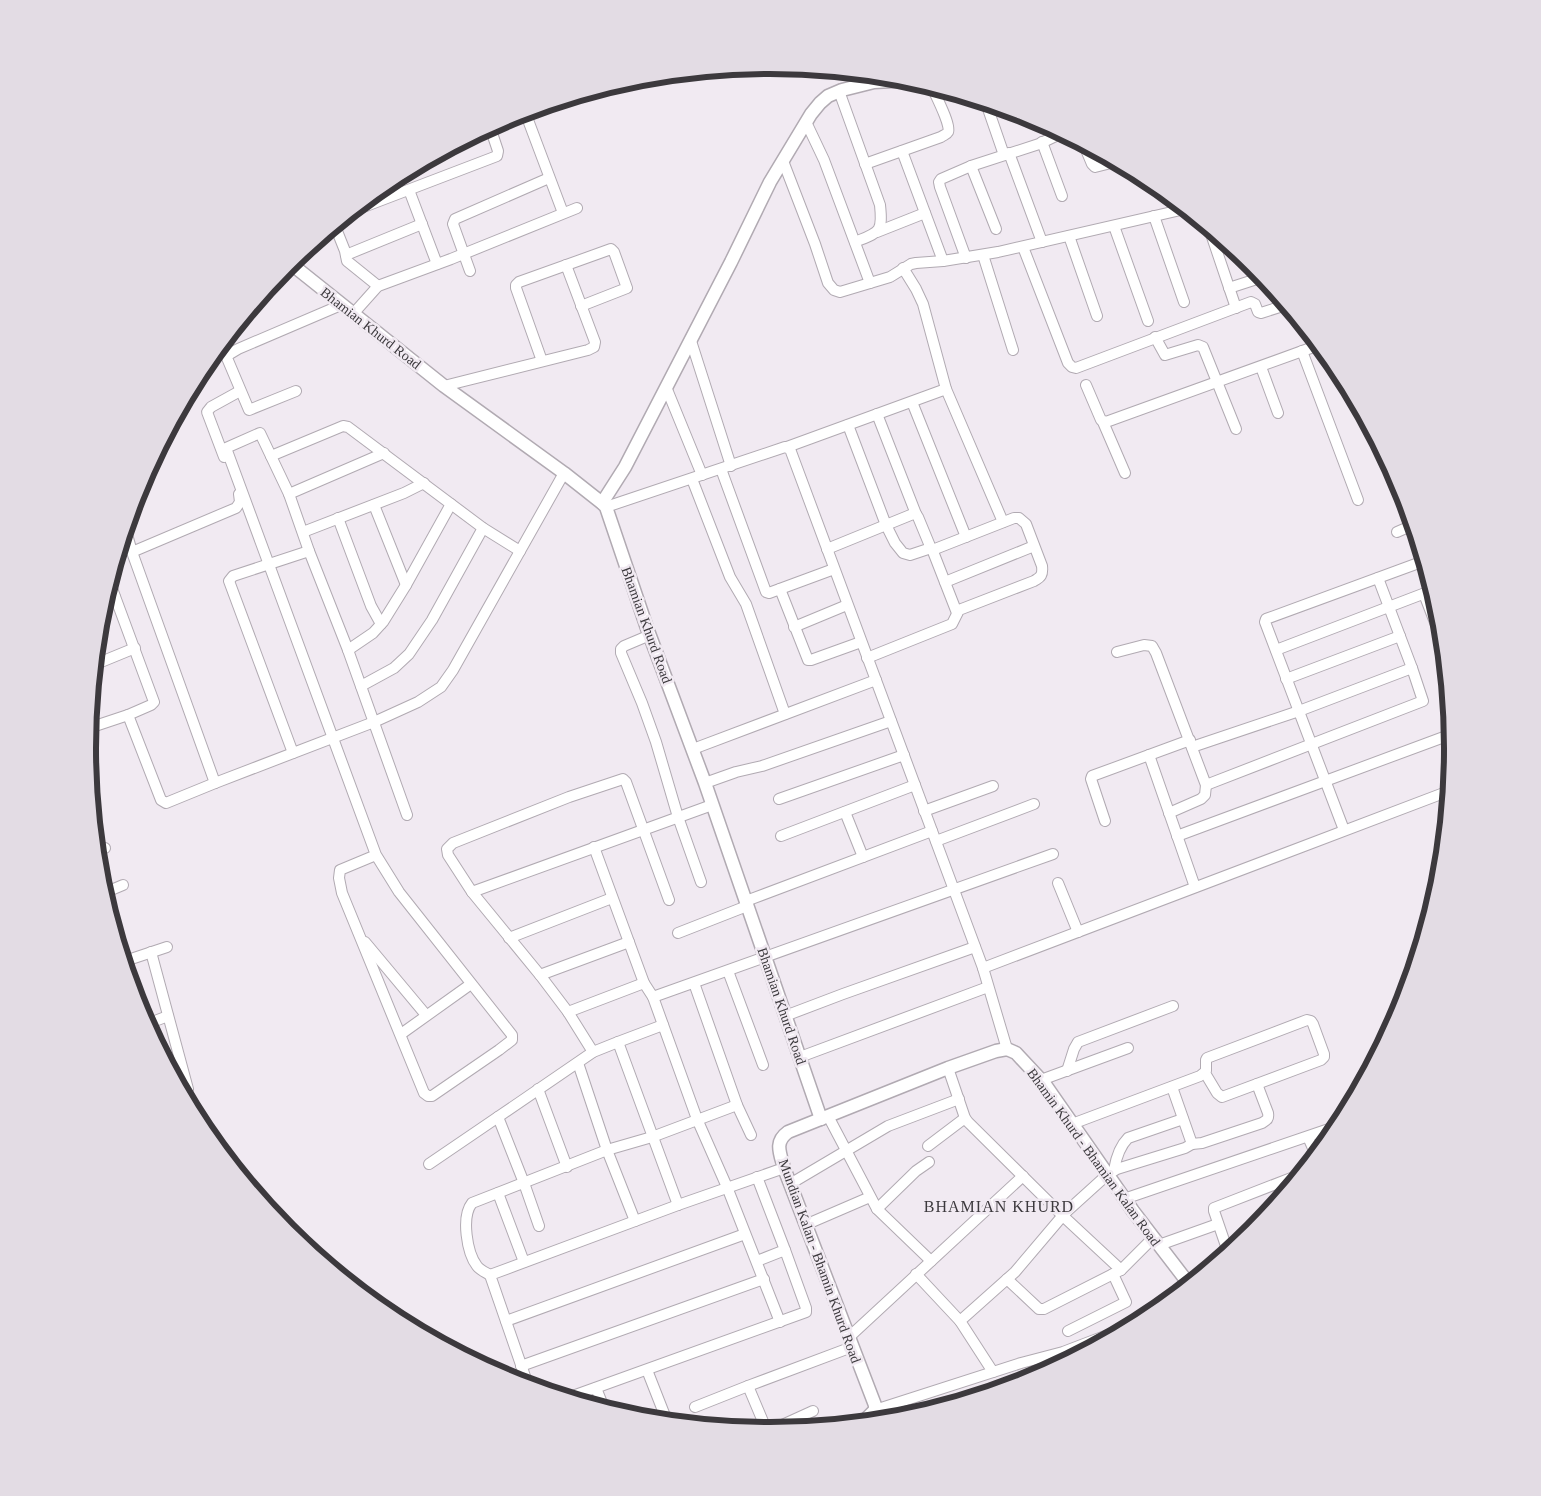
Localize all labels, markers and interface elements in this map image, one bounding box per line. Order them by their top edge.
street label: Bhamian Khurd Road [318,285,424,372]
street label: Bhamian Khurd Road [618,565,675,685]
street label: Bhamian Khurd Road [754,946,809,1067]
street label: Bhamin Khurd - Bhamian Kalan Road [1024,1066,1163,1249]
street label: Mundian Kalan - Bhamin Khurd Road [776,1157,863,1365]
district label: BHAMIAN KHURD [924,1198,1074,1215]

